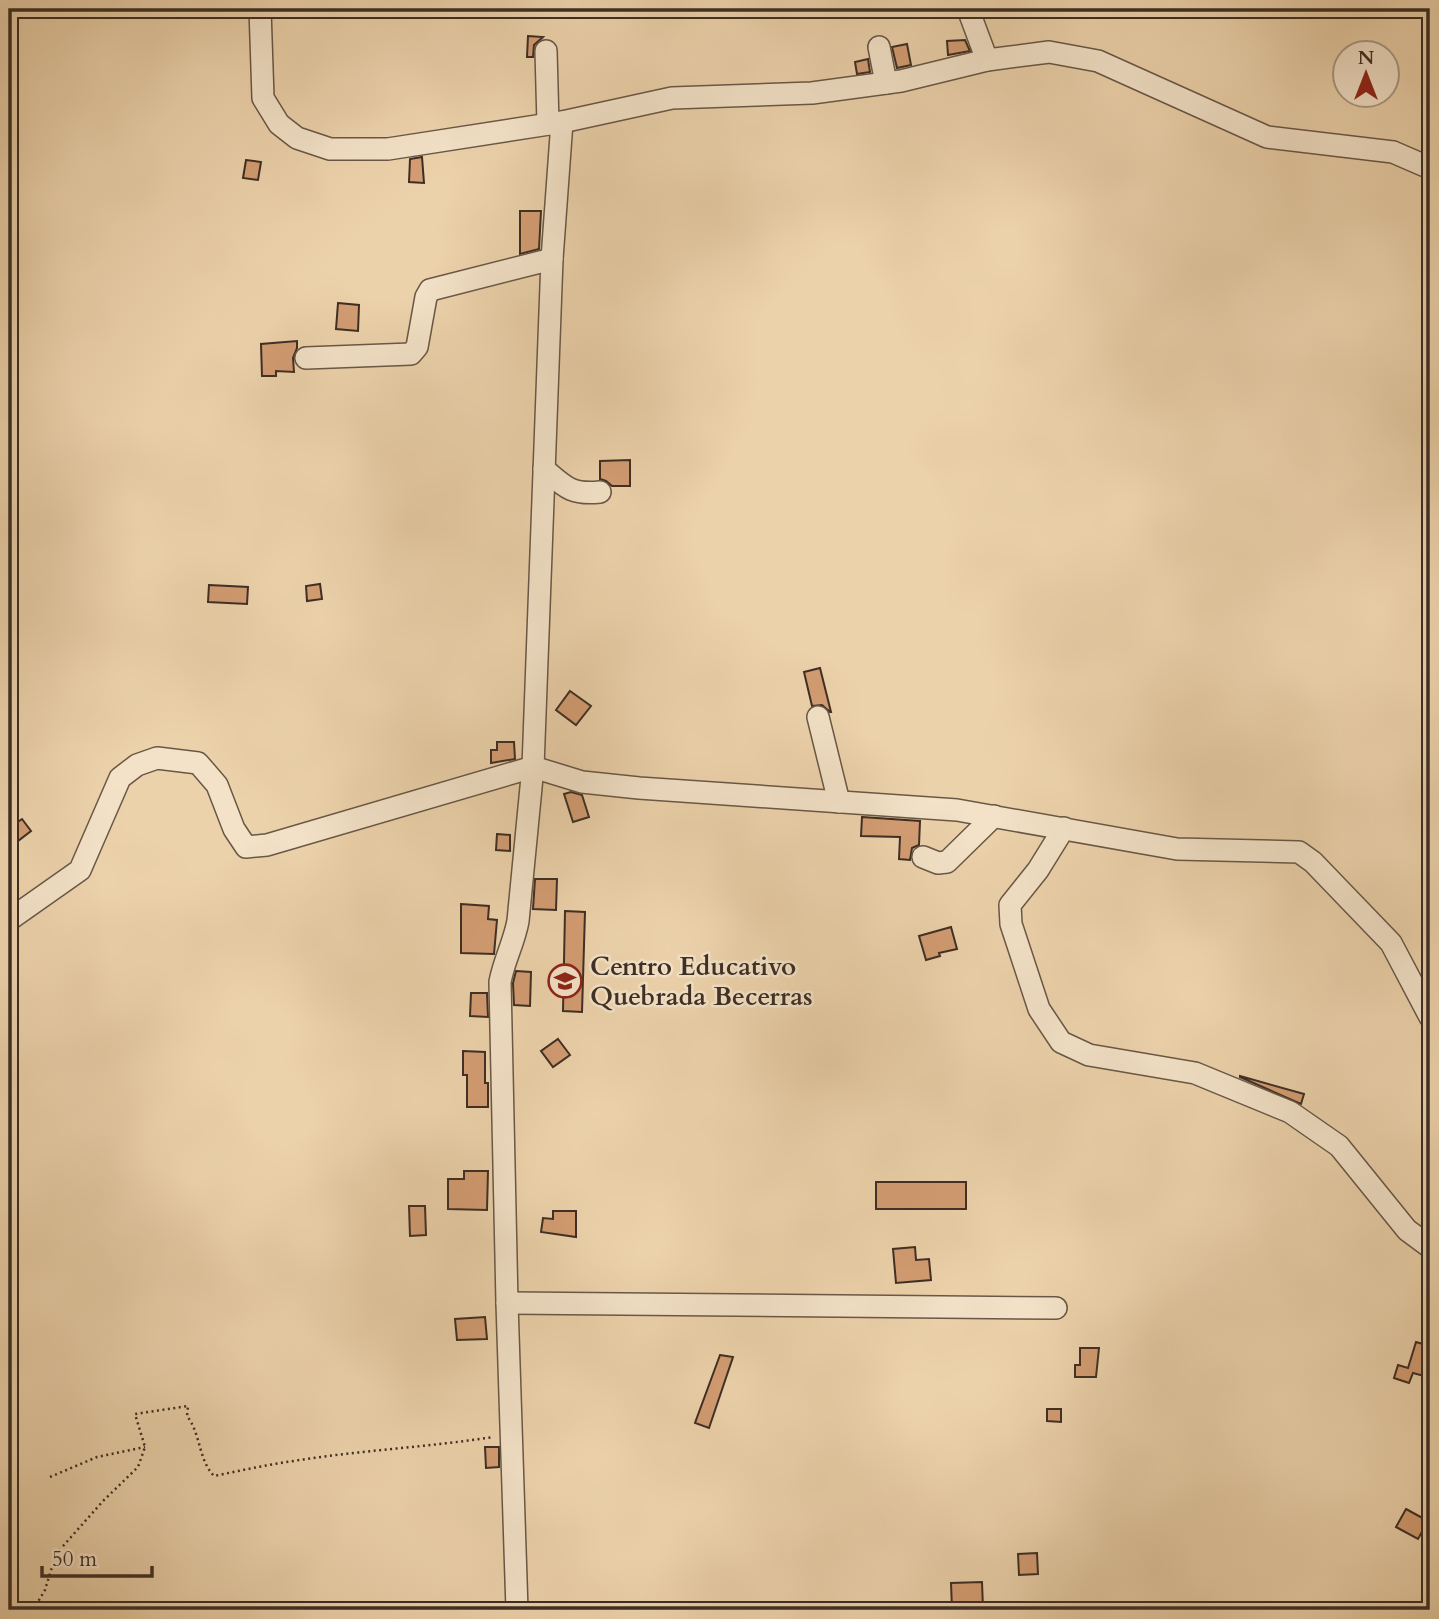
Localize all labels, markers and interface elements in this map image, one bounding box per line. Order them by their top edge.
north arrow [1330,38,1400,108]
text: N [1358,45,1375,71]
place label: Centro Educativo Quebrada Becerras [590,949,813,1014]
school or university icon: Centro Educativo Quebrada Becerras [546,962,584,1000]
scale bar [42,1535,152,1579]
text: 50 m [52,1545,97,1574]

